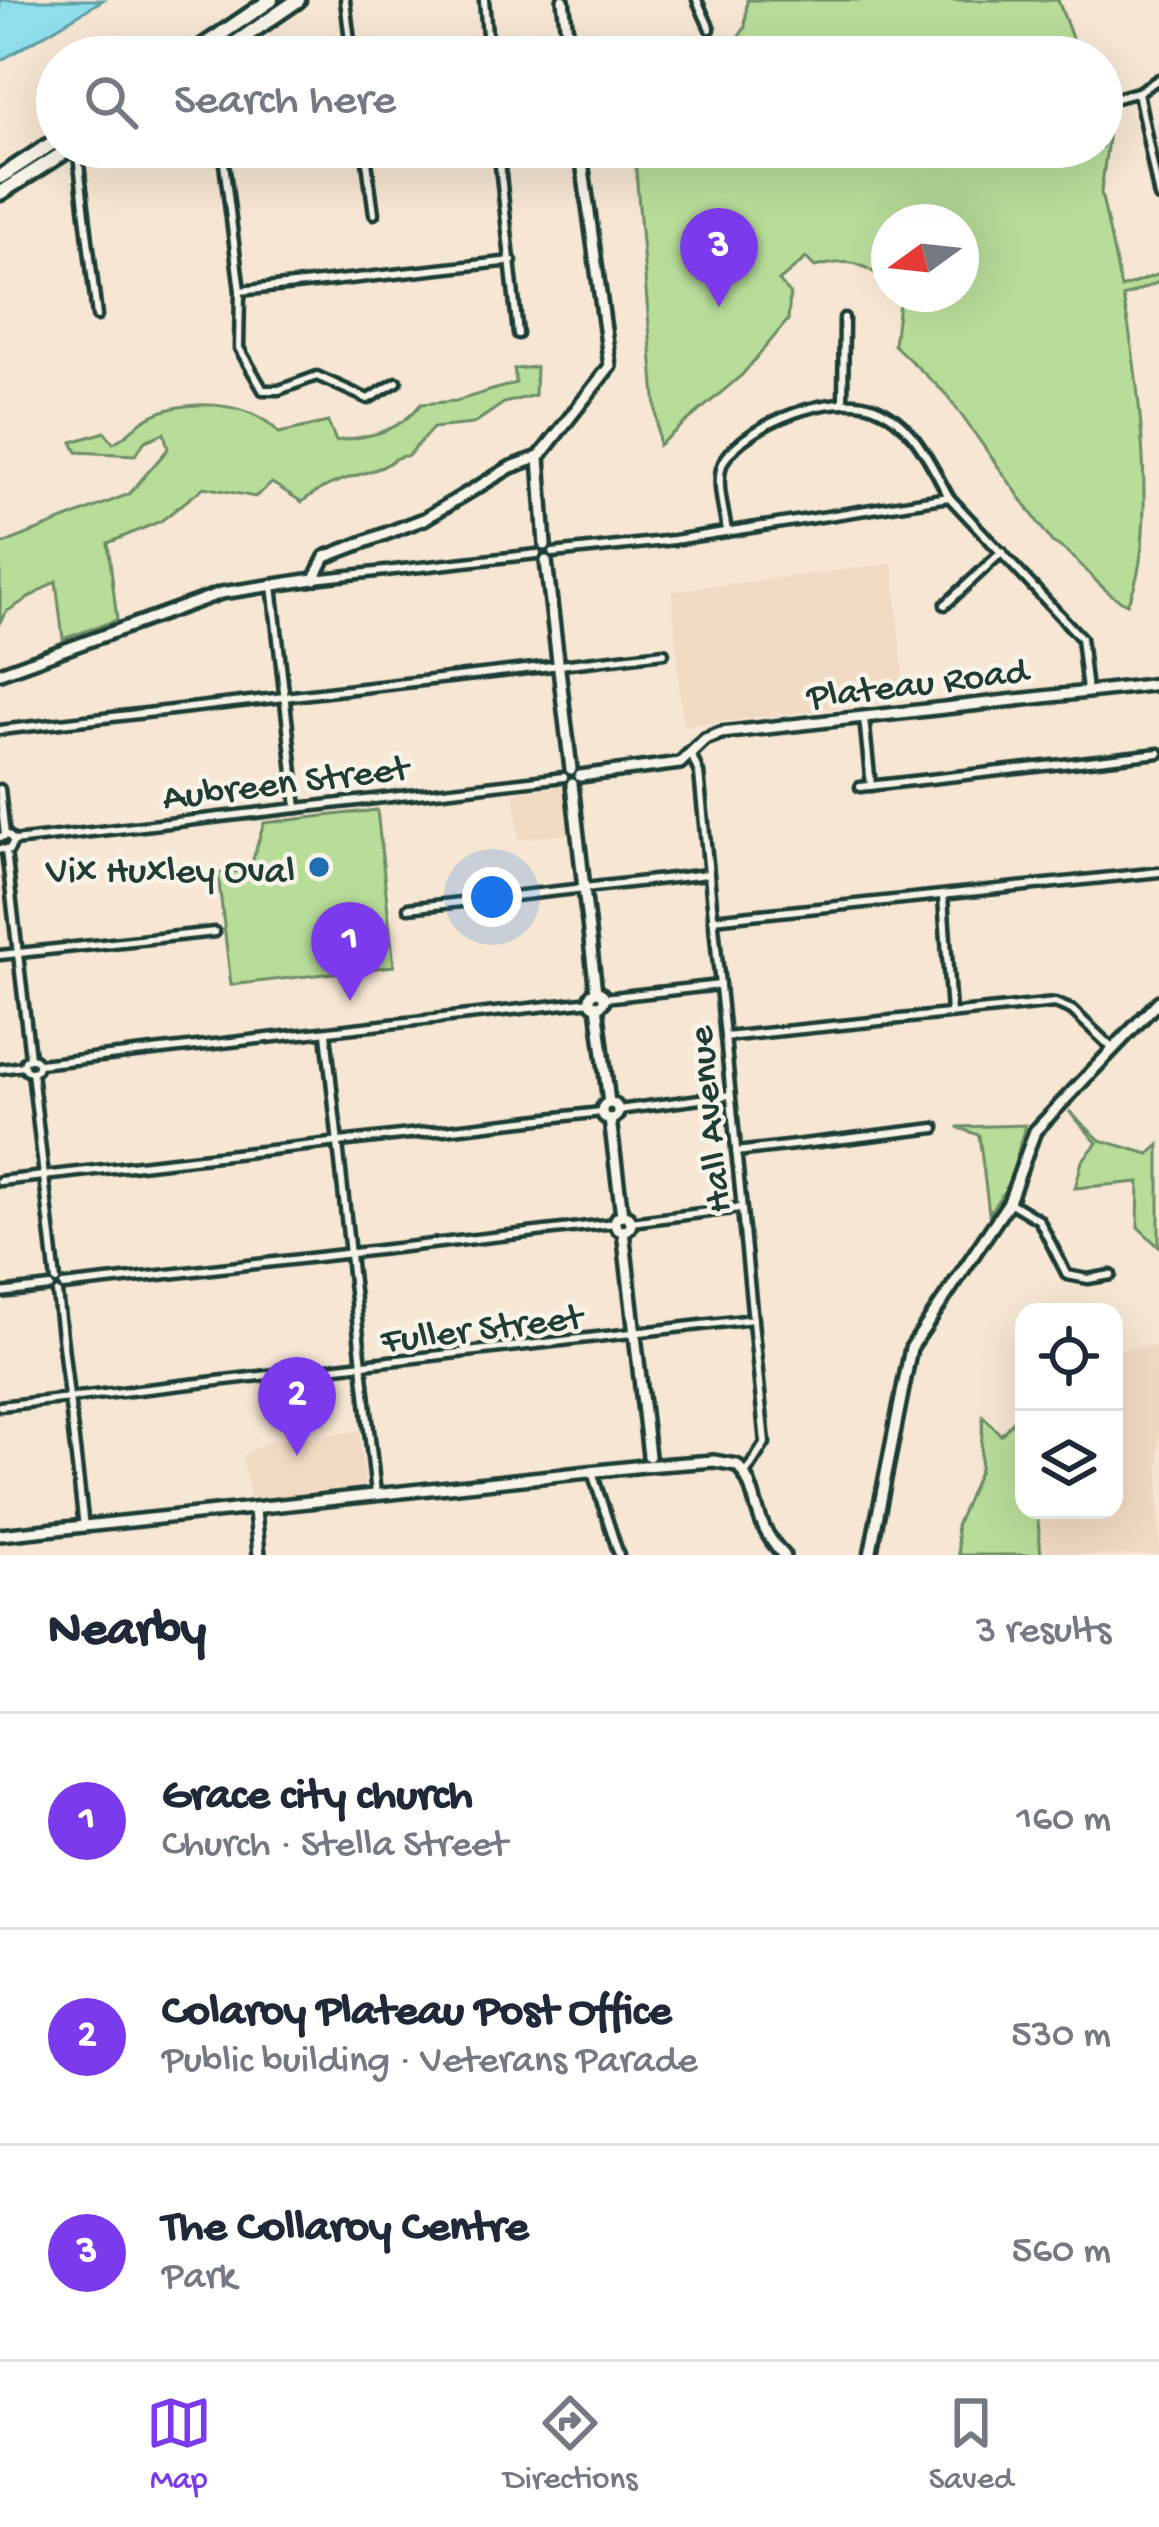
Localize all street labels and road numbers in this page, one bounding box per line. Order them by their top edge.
street label: Plateau Road [803,650,1034,724]
street label: Aubreen Street [160,748,415,824]
street label: Hall Avenue [680,1023,746,1215]
street label: Fuller Street [378,1296,588,1367]

